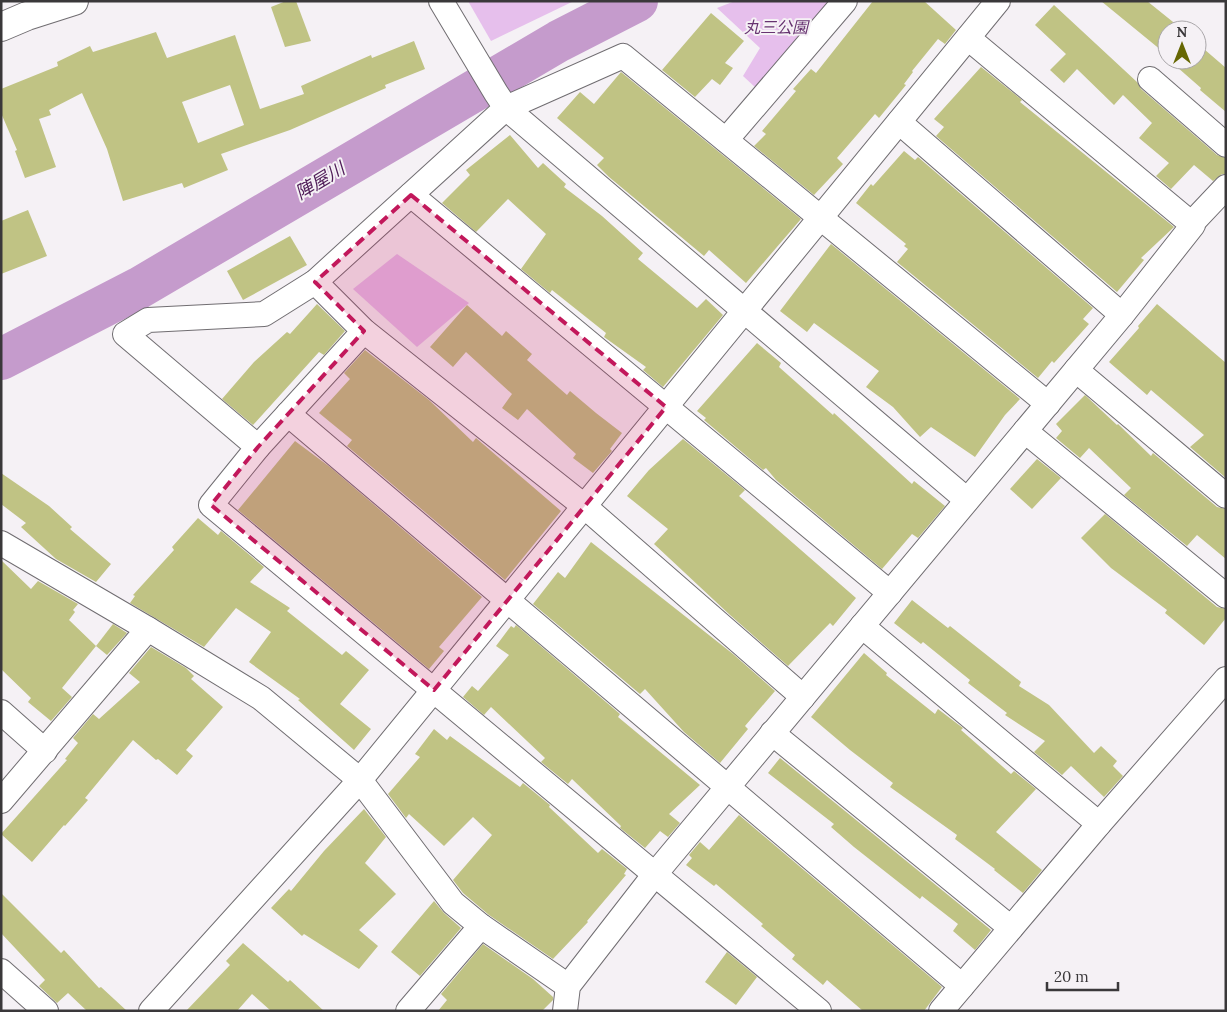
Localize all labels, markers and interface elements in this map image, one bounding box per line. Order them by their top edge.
park label: 丸三公園 [744,17,810,37]
north arrow [1157,20,1207,70]
text: N [1177,23,1188,41]
water label: 陣屋川 [291,156,351,204]
scale bar [1047,960,1118,992]
text: 20 m [1054,967,1089,986]

